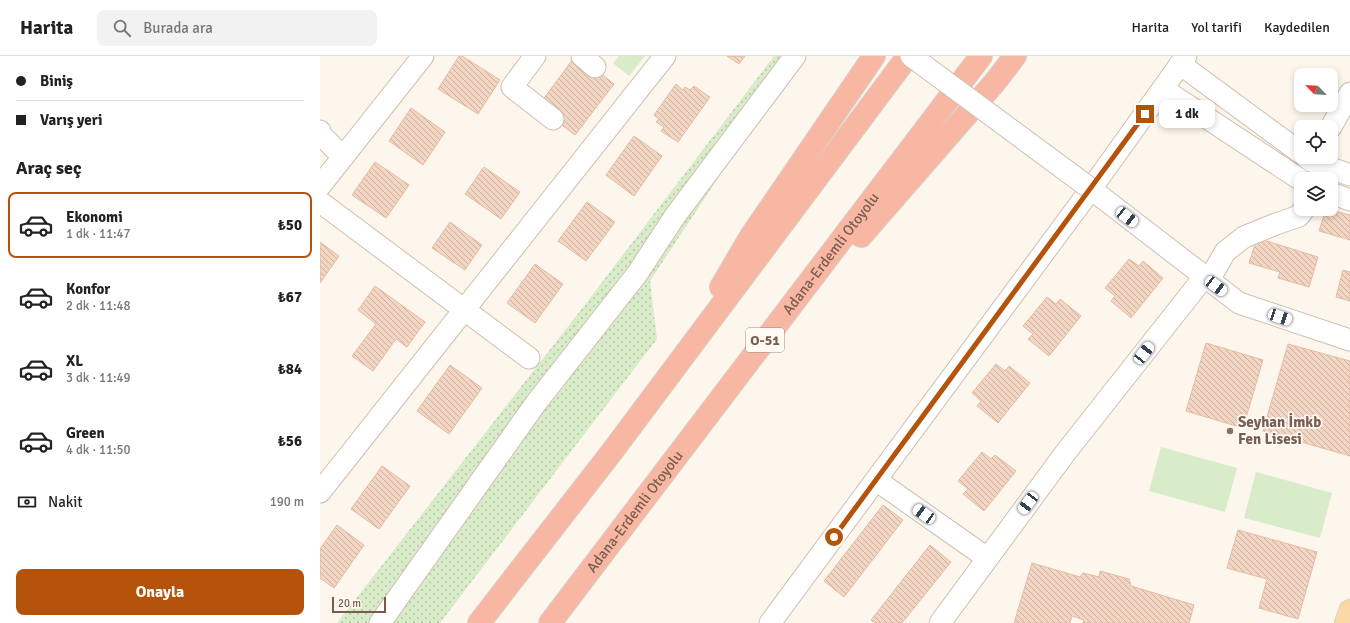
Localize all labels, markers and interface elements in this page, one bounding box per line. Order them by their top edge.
search box [97,10,377,46]
text: Harita [20,16,73,40]
icon: search [111,17,133,39]
text: Burada ara [143,19,213,37]
text: Harita [1132,19,1169,36]
text: Yol tarifi [1191,19,1242,36]
text: Kaydedilen [1264,19,1330,36]
north arrow [1294,68,1338,112]
map controls [1294,68,1338,216]
text: Biniş [40,72,73,90]
callout: 1 dk [1159,100,1215,128]
route end [1136,105,1154,123]
text: 1 dk [1175,106,1199,122]
text: Varış yeri [40,111,102,129]
button: locate [1294,120,1338,164]
text: Araç seç [16,157,82,179]
button: layers [1294,172,1338,216]
street label: Adana-Erdemli Otoyolu [779,189,883,318]
car [1114,205,1140,229]
icon: car [18,207,54,243]
text: Ekonomi [66,208,123,226]
text: ₺50 [278,216,302,234]
text: 1 dk · 11:47 [66,226,131,242]
car [1203,274,1229,298]
icon: car [18,279,54,315]
text: Konfor [66,280,110,298]
text: ₺67 [278,288,302,306]
text: 2 dk · 11:48 [66,298,131,314]
car [1267,307,1293,327]
road number: O-51 [746,328,784,352]
car [1132,340,1156,366]
icon: car [18,351,54,387]
text: XL [66,352,83,370]
text: ₺84 [278,360,302,378]
text: 3 dk · 11:49 [66,370,131,386]
place label: Seyhan İmkb Fen Lisesi [1238,413,1321,448]
icon: car [18,423,54,459]
text: Green [66,424,105,442]
marker: Seyhan İmkb Fen Lisesi [1225,426,1235,436]
text: ₺56 [278,432,302,450]
text: 4 dk · 11:50 [66,442,131,458]
street label: Adana-Erdemli Otoyolu [583,447,687,576]
car [1016,490,1040,516]
icon: cash [16,491,38,513]
text: Nakit [48,493,82,511]
text: 190 m [270,494,304,510]
car [911,502,937,526]
route start [825,528,843,546]
button: Onayla [16,569,304,615]
scale bar [332,595,386,614]
text: 20 m [338,597,361,610]

